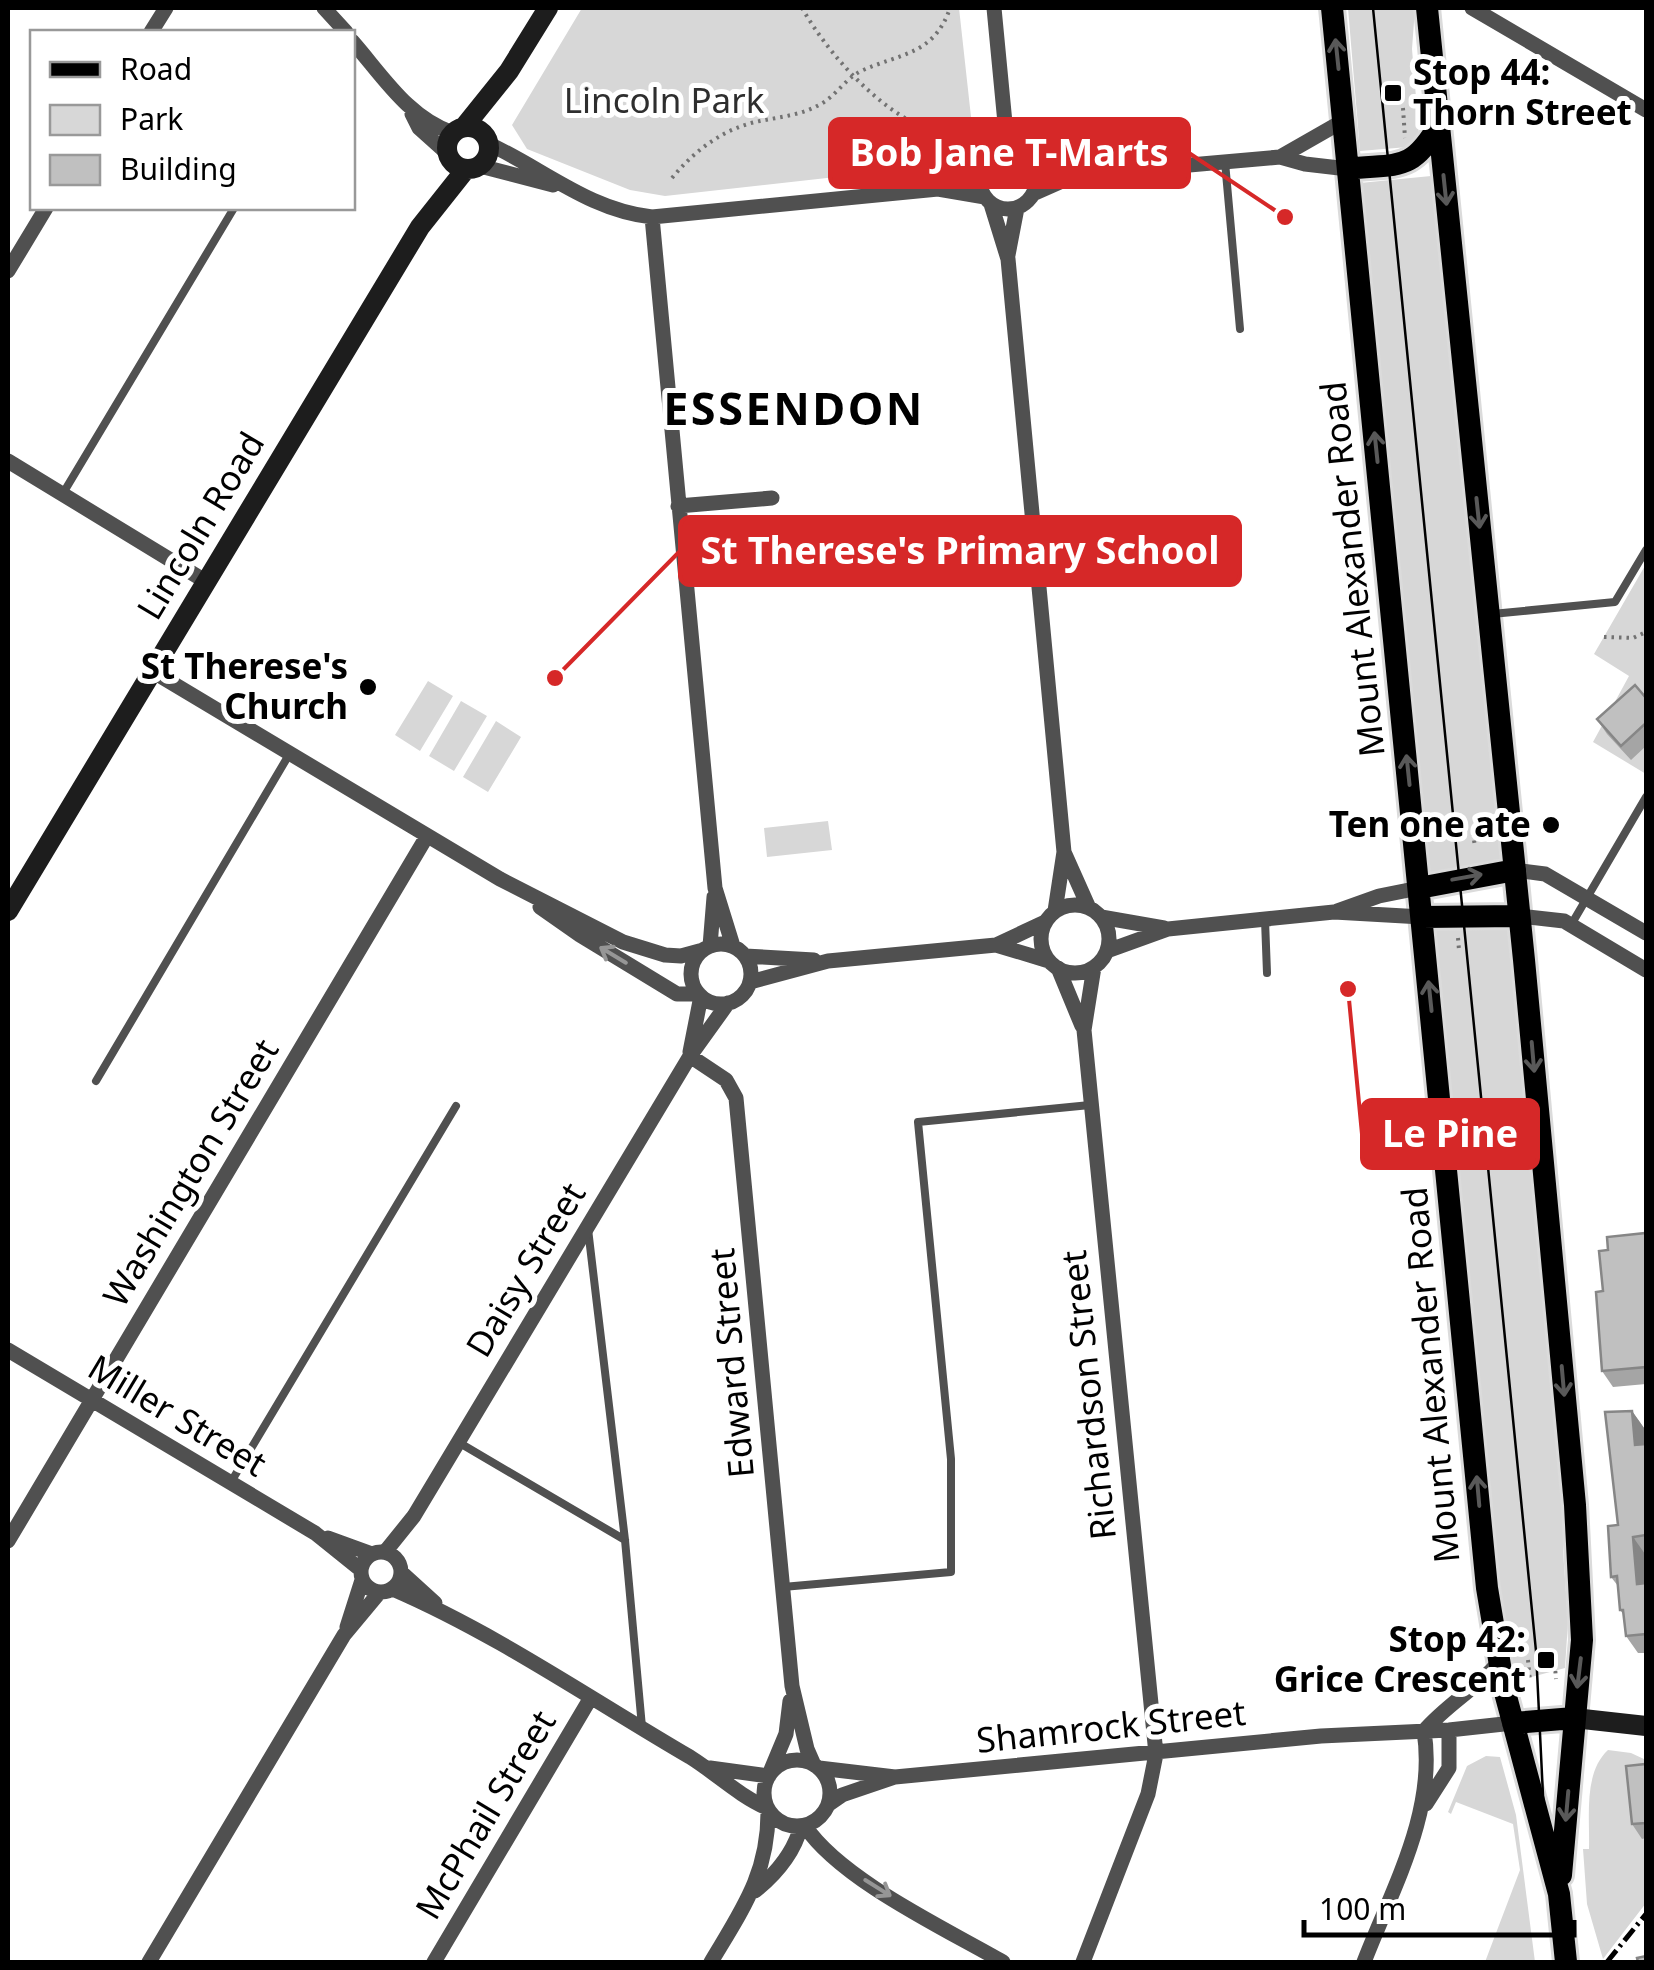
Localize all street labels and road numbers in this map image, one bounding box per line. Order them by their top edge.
street label: Mount Alexander Road [1308,379,1395,759]
street label: Lincoln Road [125,423,274,628]
street label: Washington Street [91,1030,288,1315]
street label: Daisy Street [454,1173,595,1365]
street label: Mount Alexander Road [1390,1185,1469,1565]
street label: Edward Street [697,1246,764,1480]
street label: Richardson Street [1049,1248,1126,1542]
street label: Miller Street [80,1343,276,1486]
street label: Shamrock Street [974,1688,1248,1763]
street label: McPhail Street [404,1701,566,1927]

